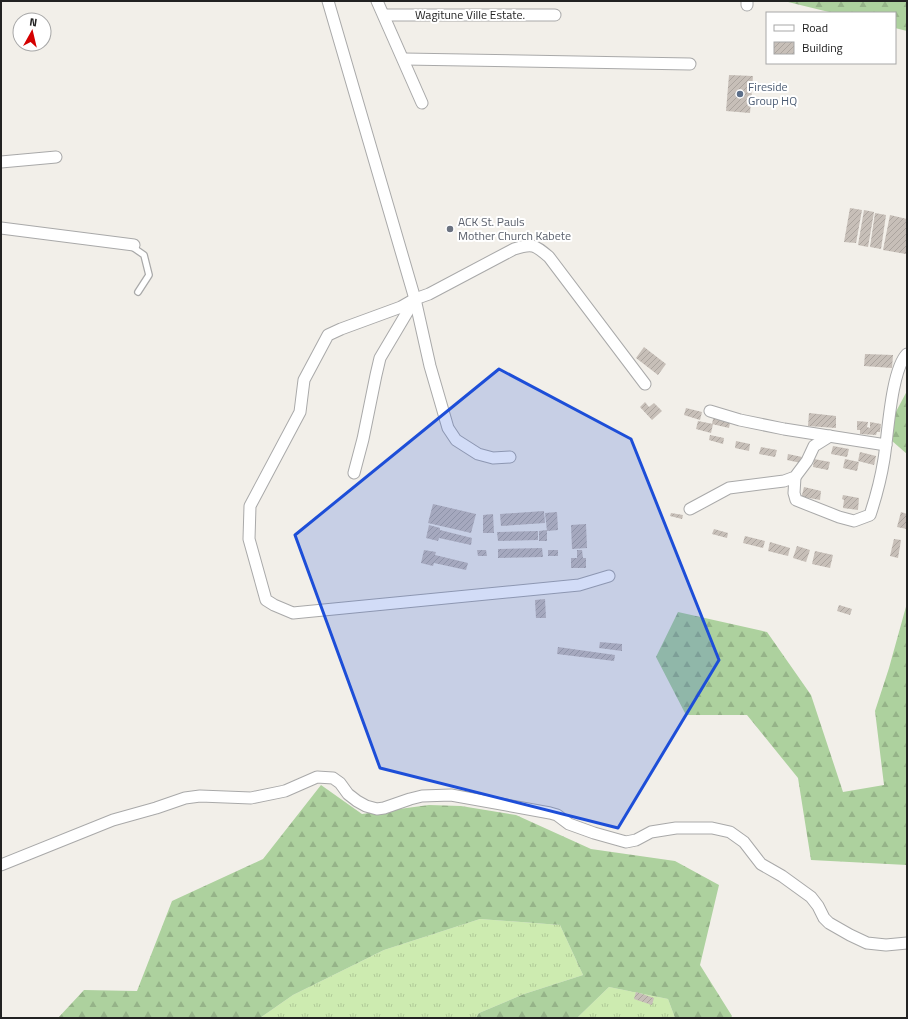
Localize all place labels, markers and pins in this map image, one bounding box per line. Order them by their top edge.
place label: Fireside Group HQ [748,77,797,110]
marker: Fireside Group HQ [735,89,745,99]
place label: ACK St. Pauls Mother Church Kabete [458,212,571,245]
marker: ACK St. Pauls Mother Church Kabete [445,224,455,234]

